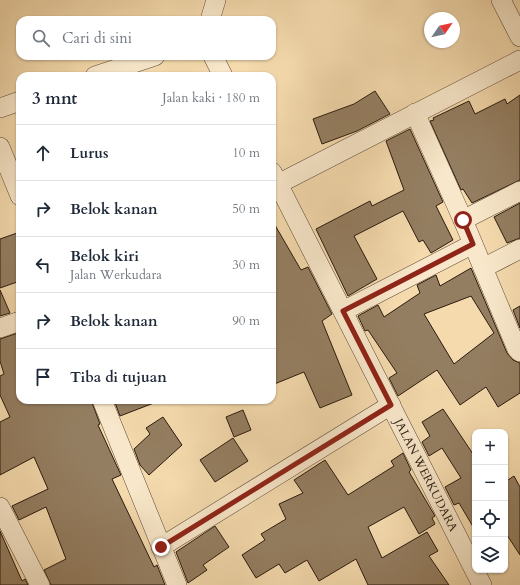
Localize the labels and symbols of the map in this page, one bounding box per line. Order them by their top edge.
north arrow [424,12,460,48]
route start [454,211,472,229]
street label: JALAN WERKUDARA [390,414,462,535]
route end [152,538,170,556]

